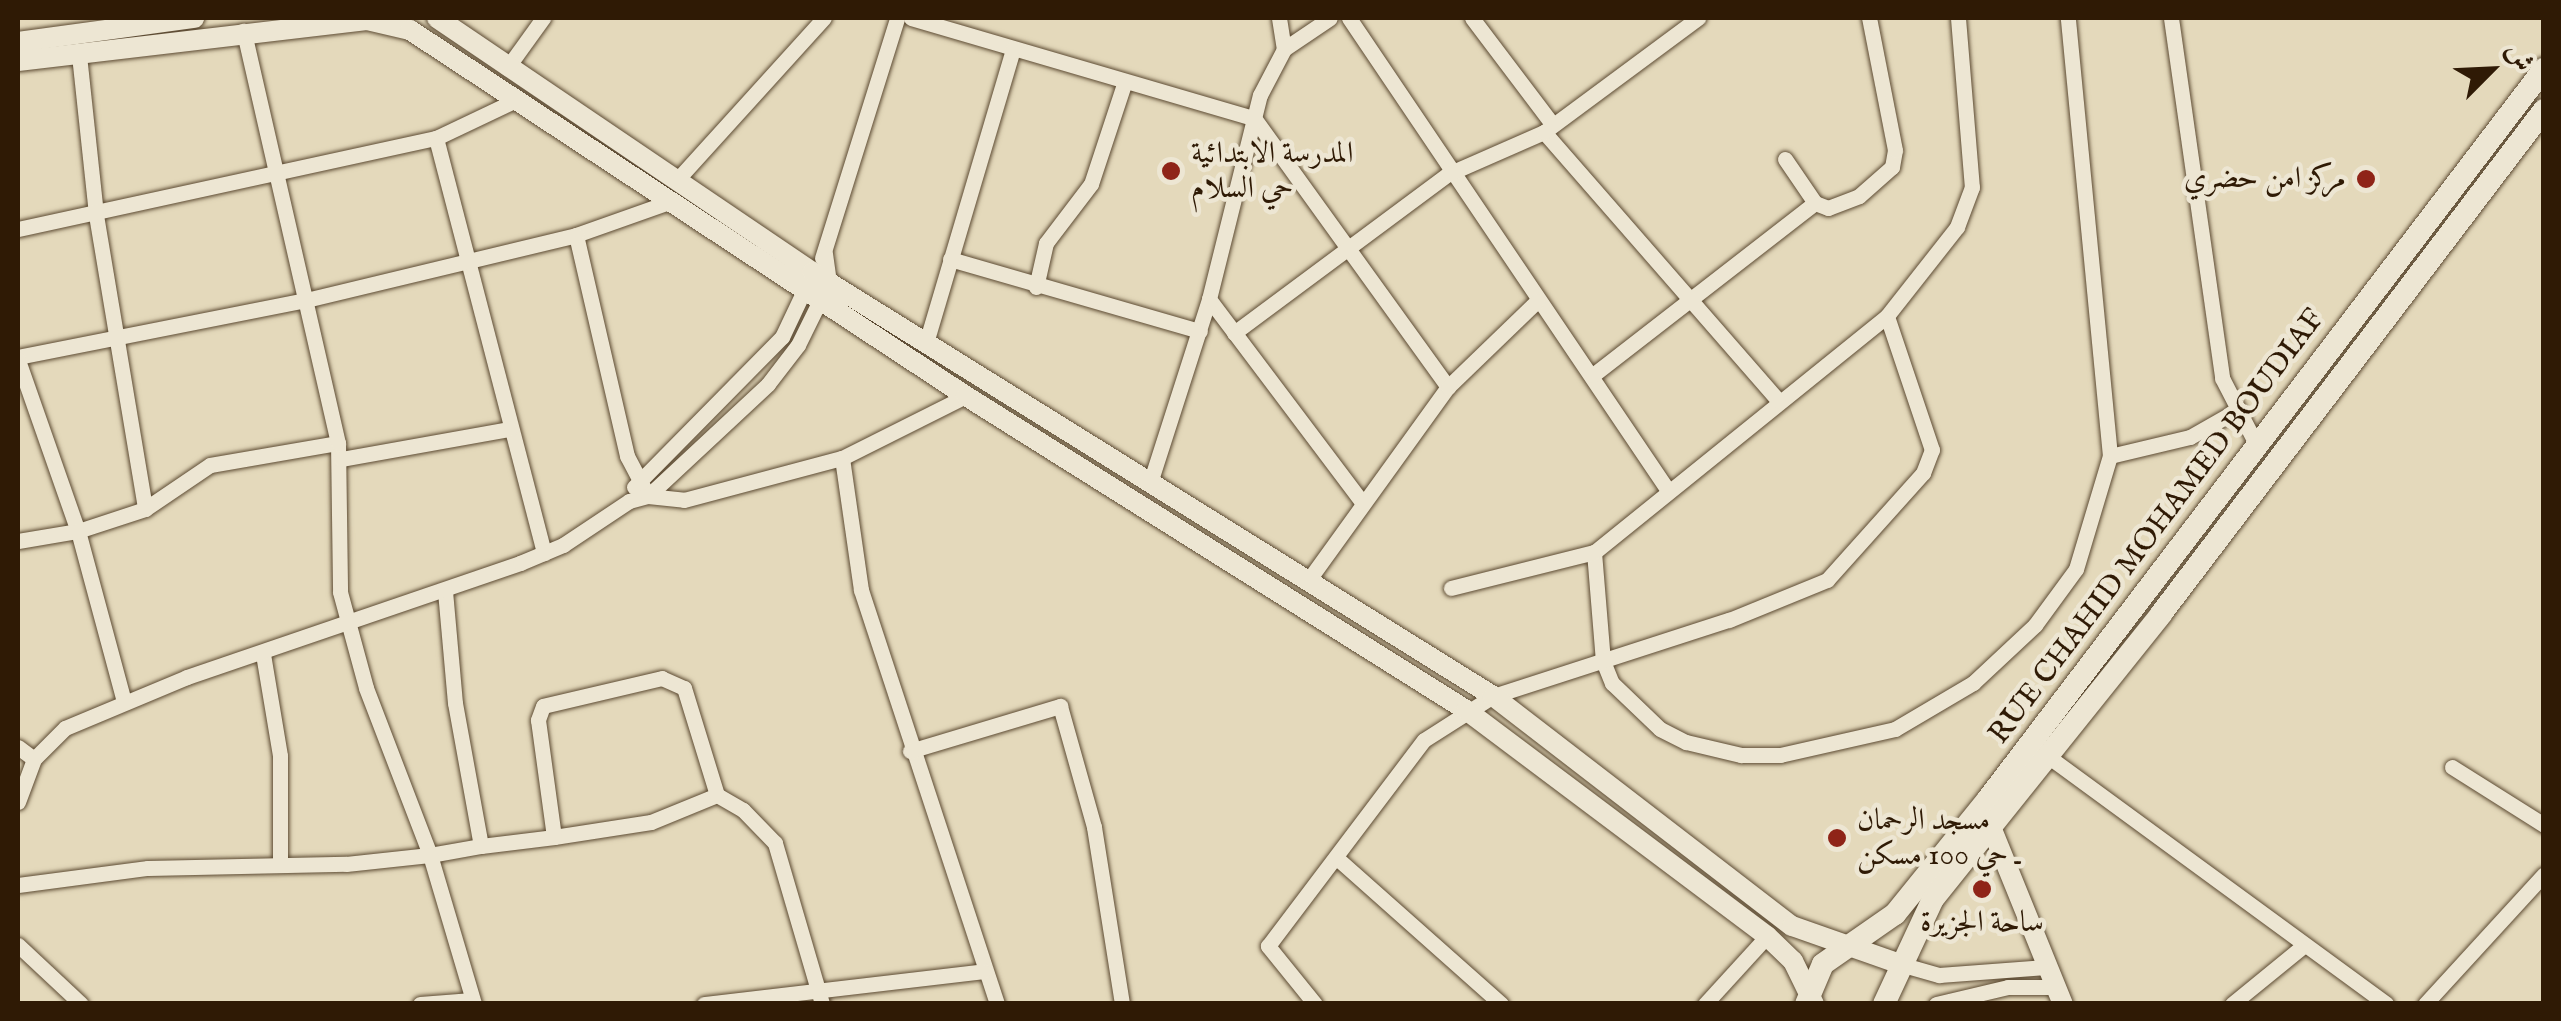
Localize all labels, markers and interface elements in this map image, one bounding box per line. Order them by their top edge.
north arrow [2441,20,2541,120]
text: ش [2497,38,2541,77]
place label: المدرسة الابتدائية حي السلام [1191,136,1354,206]
marker: المدرسة الابتدائية حي السلام [1160,160,1182,182]
place label: مركز امن حضري [2184,161,2346,197]
marker: مركز امن حضري [2355,168,2377,190]
street label: RUE CHAHID MOHAMED BOUDIAF [1982,303,2332,751]
place label: مسجد الرحمان ـ حي 100 مسكن [1857,803,2020,874]
marker: مسجد الرحمان ـ حي 100 مسكن [1826,827,1848,849]
marker: ساحة الجزيرة [1971,878,1993,900]
place label: ساحة الجزيرة [1920,905,2044,941]

